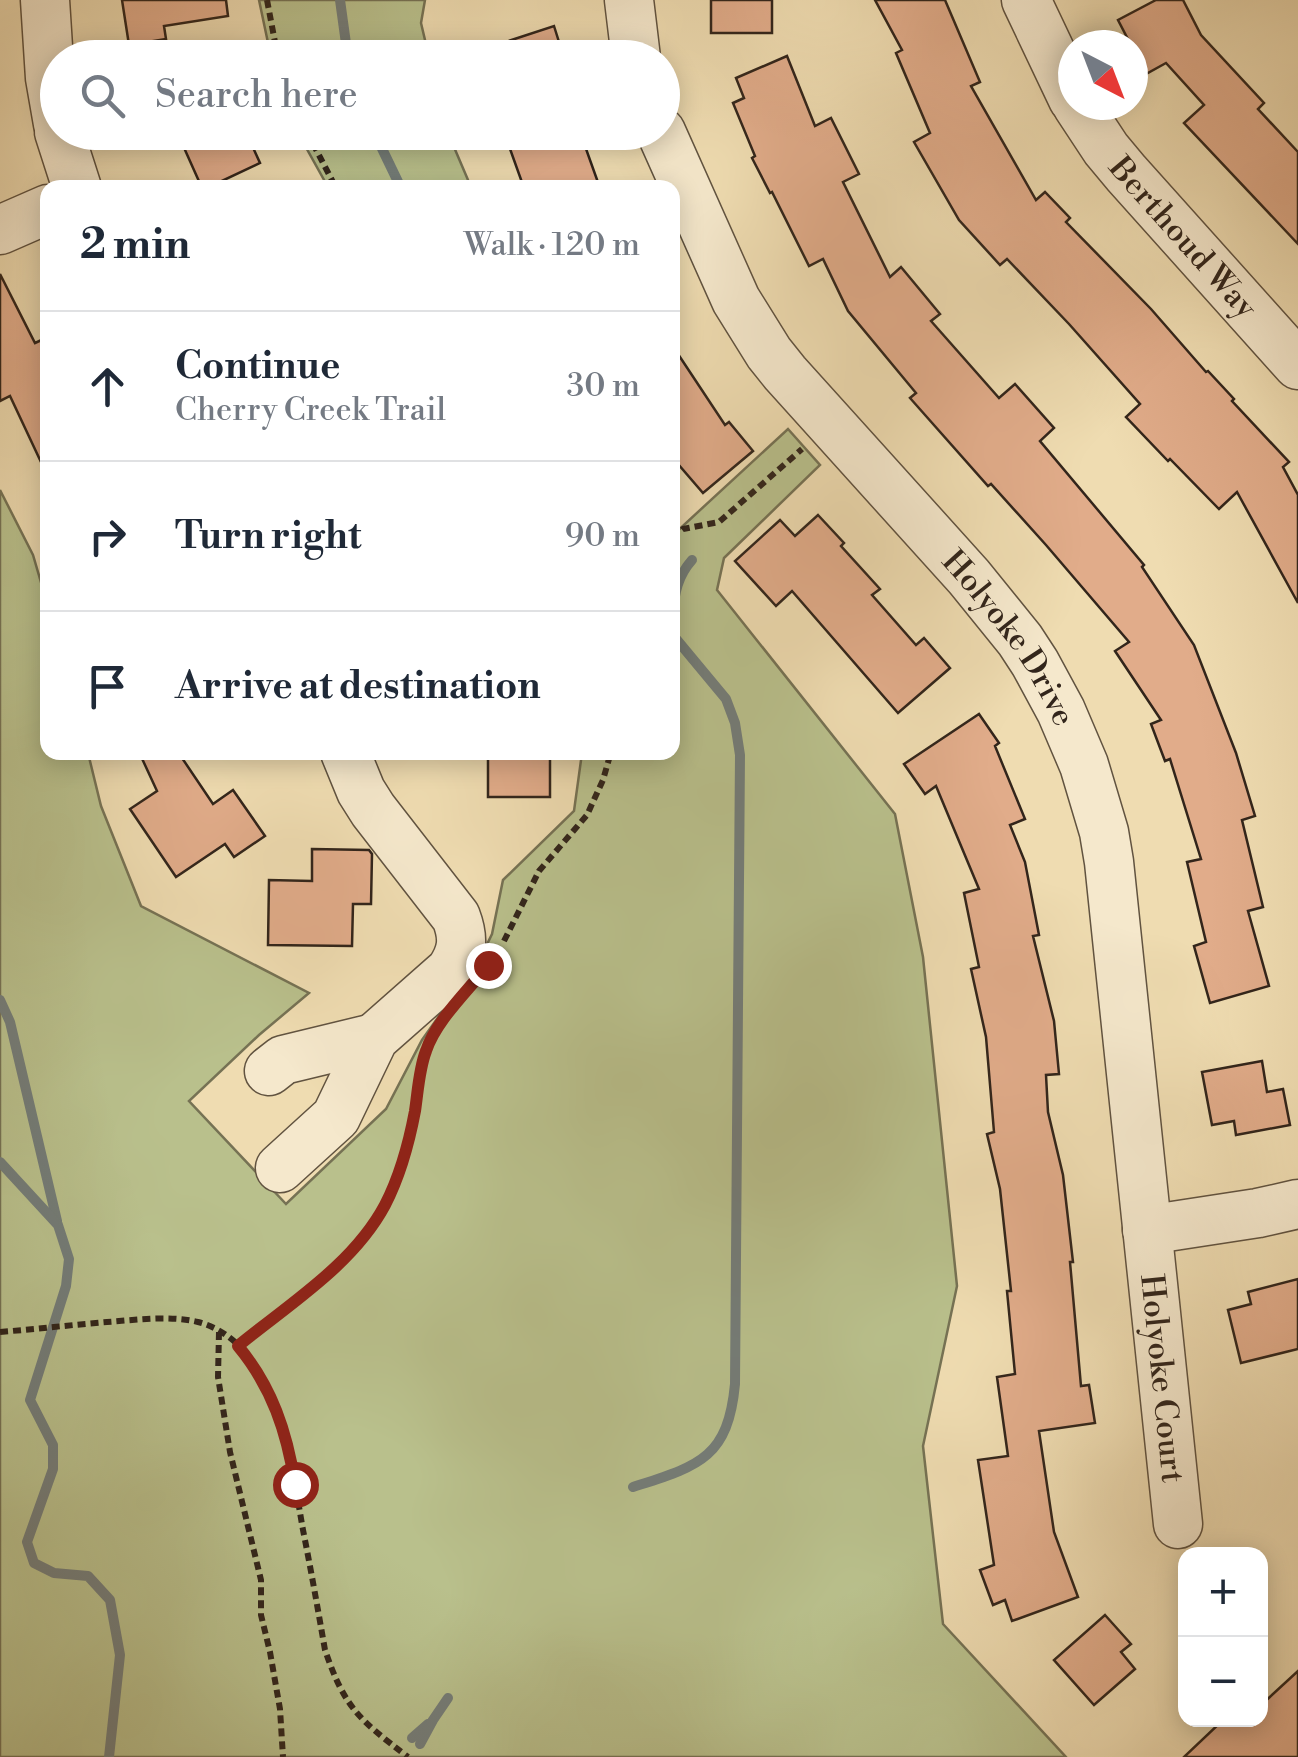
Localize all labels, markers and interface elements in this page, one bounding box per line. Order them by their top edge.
north arrow [1058,30,1148,120]
search box [40,40,680,150]
icon: search [75,68,130,123]
text: Search here [155,72,358,119]
street label: Berthoud Way [1099,148,1266,327]
text: 2 min [80,219,190,272]
text: Walk · 120 m [464,225,640,265]
text: Continue [175,343,340,390]
icon: ahead [80,359,135,414]
text: 30 m [566,366,640,406]
text: Cherry Creek Trail [175,390,446,430]
icon: right [80,509,135,564]
text: Turn right [175,513,361,560]
text: 90 m [565,516,640,556]
street label: Holyoke Drive [933,542,1084,732]
icon: arrive [80,659,135,714]
text: Arrive at destination [175,663,541,710]
route end [466,943,512,989]
street label: Holyoke Court [1131,1272,1193,1485]
route start [273,1462,319,1508]
map controls [1178,1547,1268,1727]
button: + [1178,1547,1268,1637]
button: − [1178,1637,1268,1727]

